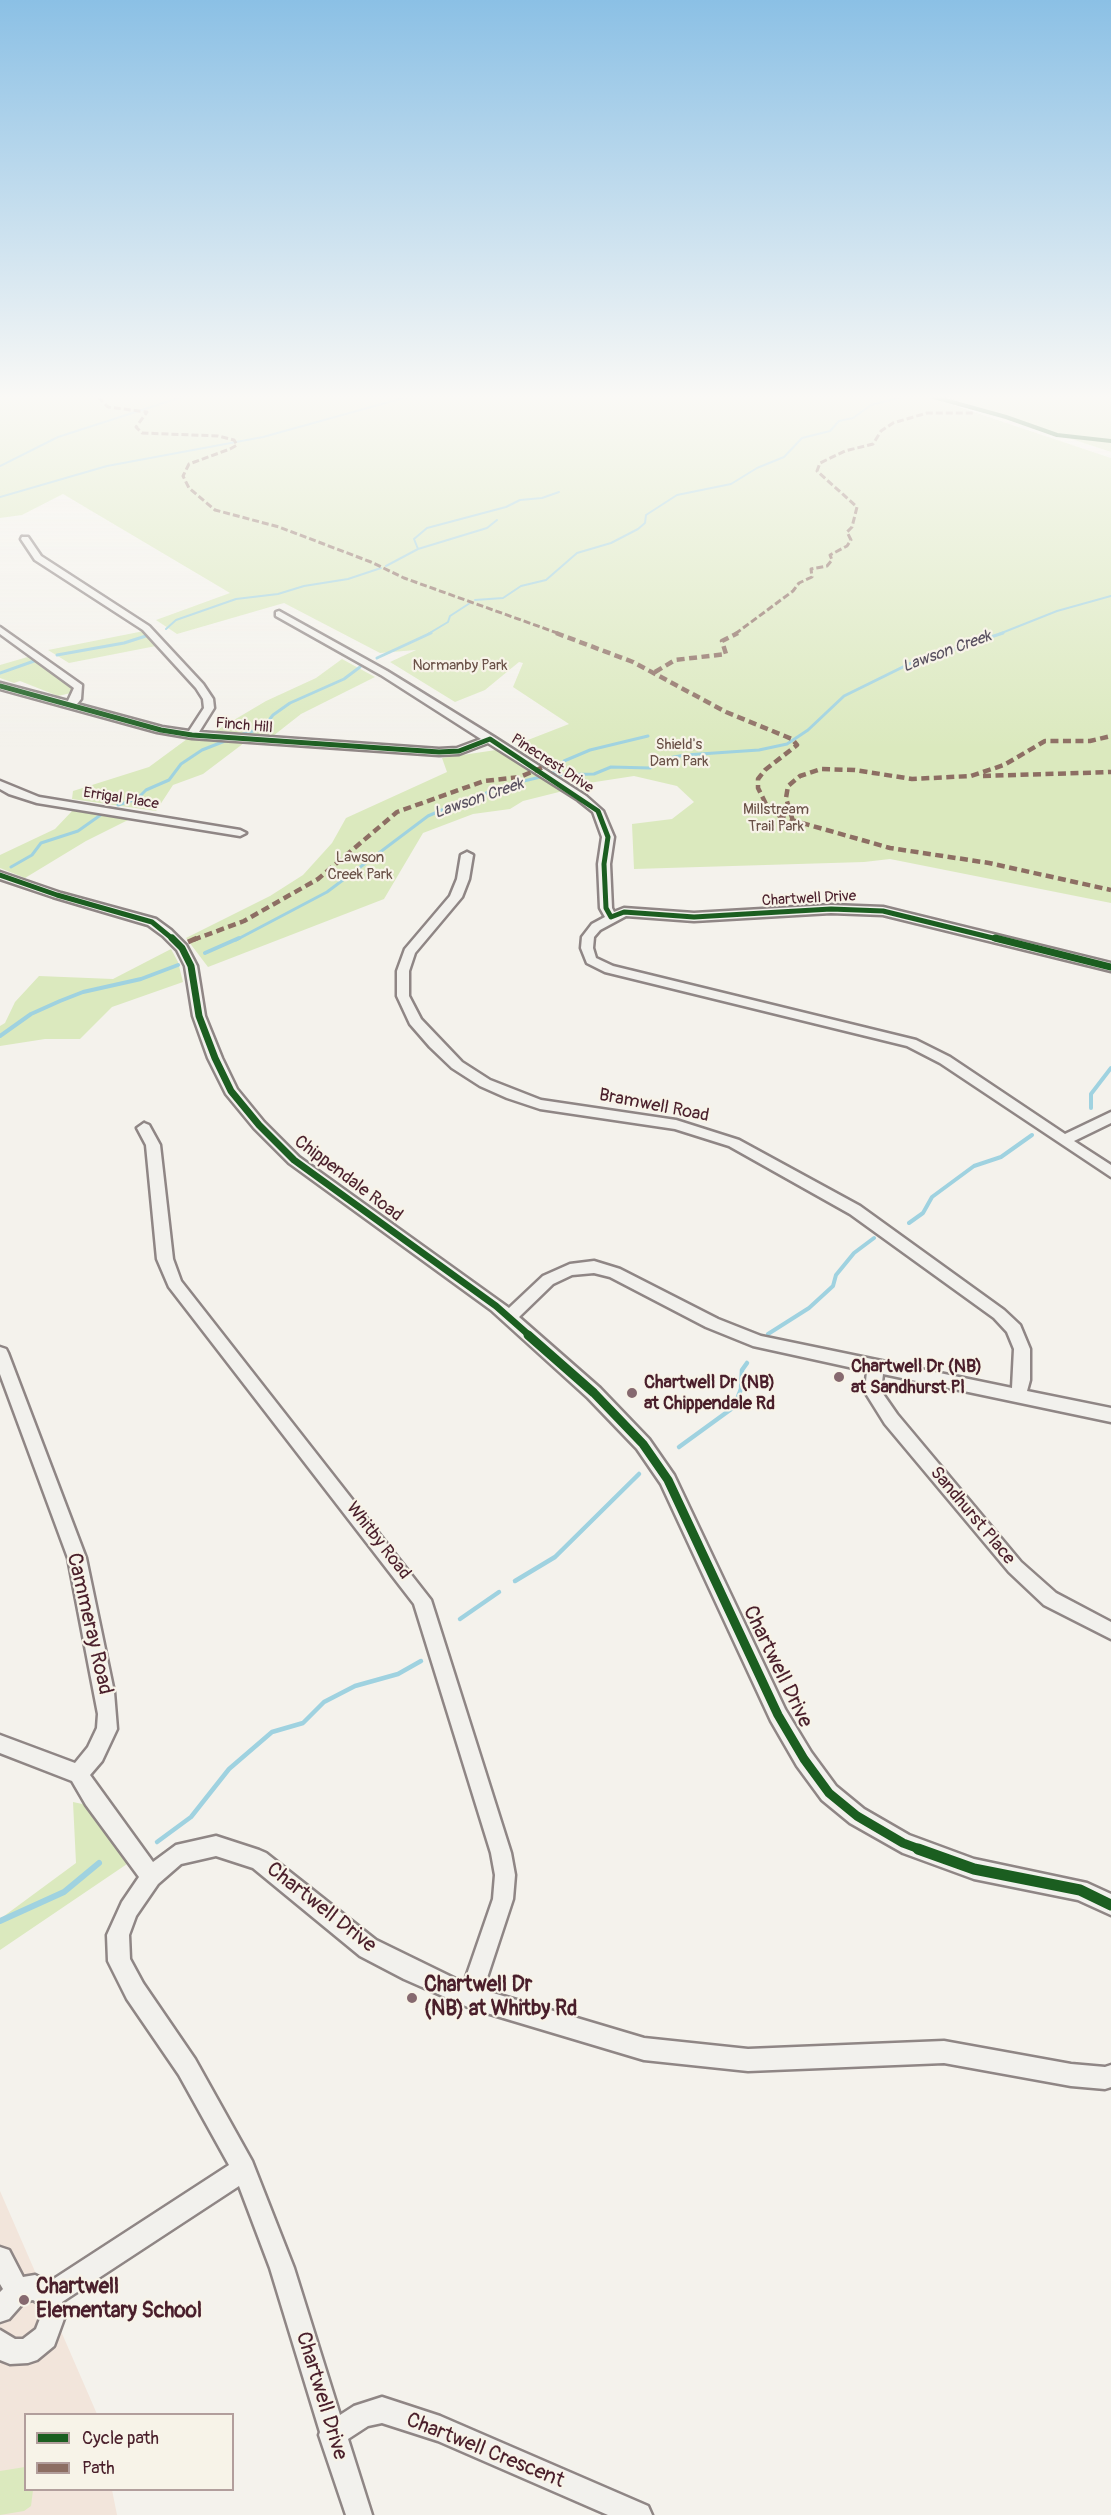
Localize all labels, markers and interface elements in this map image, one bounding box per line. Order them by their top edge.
water label: Lawson Creek [900,627,994,677]
park label: Normanby Park [412,657,508,675]
street label: Finch Hill [215,715,273,737]
street label: Pinecrest Drive [507,731,597,797]
park label: Shield's Dam Park [649,736,709,771]
water label: Lawson Creek [432,775,526,823]
street label: Errigal Place [82,784,160,814]
park label: Millstream Trail Park [743,801,809,836]
park label: Lawson Creek Park [328,849,392,884]
street label: Chartwell Drive [761,888,857,910]
street label: Bramwell Road [597,1085,711,1127]
street label: Chippendale Road [290,1131,406,1227]
place label: Chartwell Dr (NB) at Sandhurst Pl [851,1356,982,1398]
marker: Chartwell Dr (NB) at Sandhurst Pl [832,1370,846,1384]
place label: Chartwell Dr (NB) at Chippendale Rd [644,1372,775,1414]
marker: Chartwell Dr (NB) at Chippendale Rd [625,1386,639,1400]
street label: Sandhurst Place [925,1463,1019,1569]
street label: Whitby Road [341,1498,415,1584]
street label: Cammeray Road [60,1551,118,1697]
street label: Chartwell Drive [737,1602,817,1732]
street label: Chartwell Drive [261,1857,381,1959]
place label: Chartwell Dr (NB) at Whitby Rd [424,1973,577,2023]
marker: Chartwell Dr (NB) at Whitby Rd [405,1991,419,2005]
place label: Chartwell Elementary School [36,2275,202,2325]
marker: Chartwell Elementary School [17,2293,31,2307]
street label: Chartwell Drive [290,2329,352,2463]
street label: Chartwell Crescent [402,2408,568,2494]
legend [24,2413,234,2491]
text: Cycle path [82,2427,159,2450]
text: Path [82,2457,115,2480]

